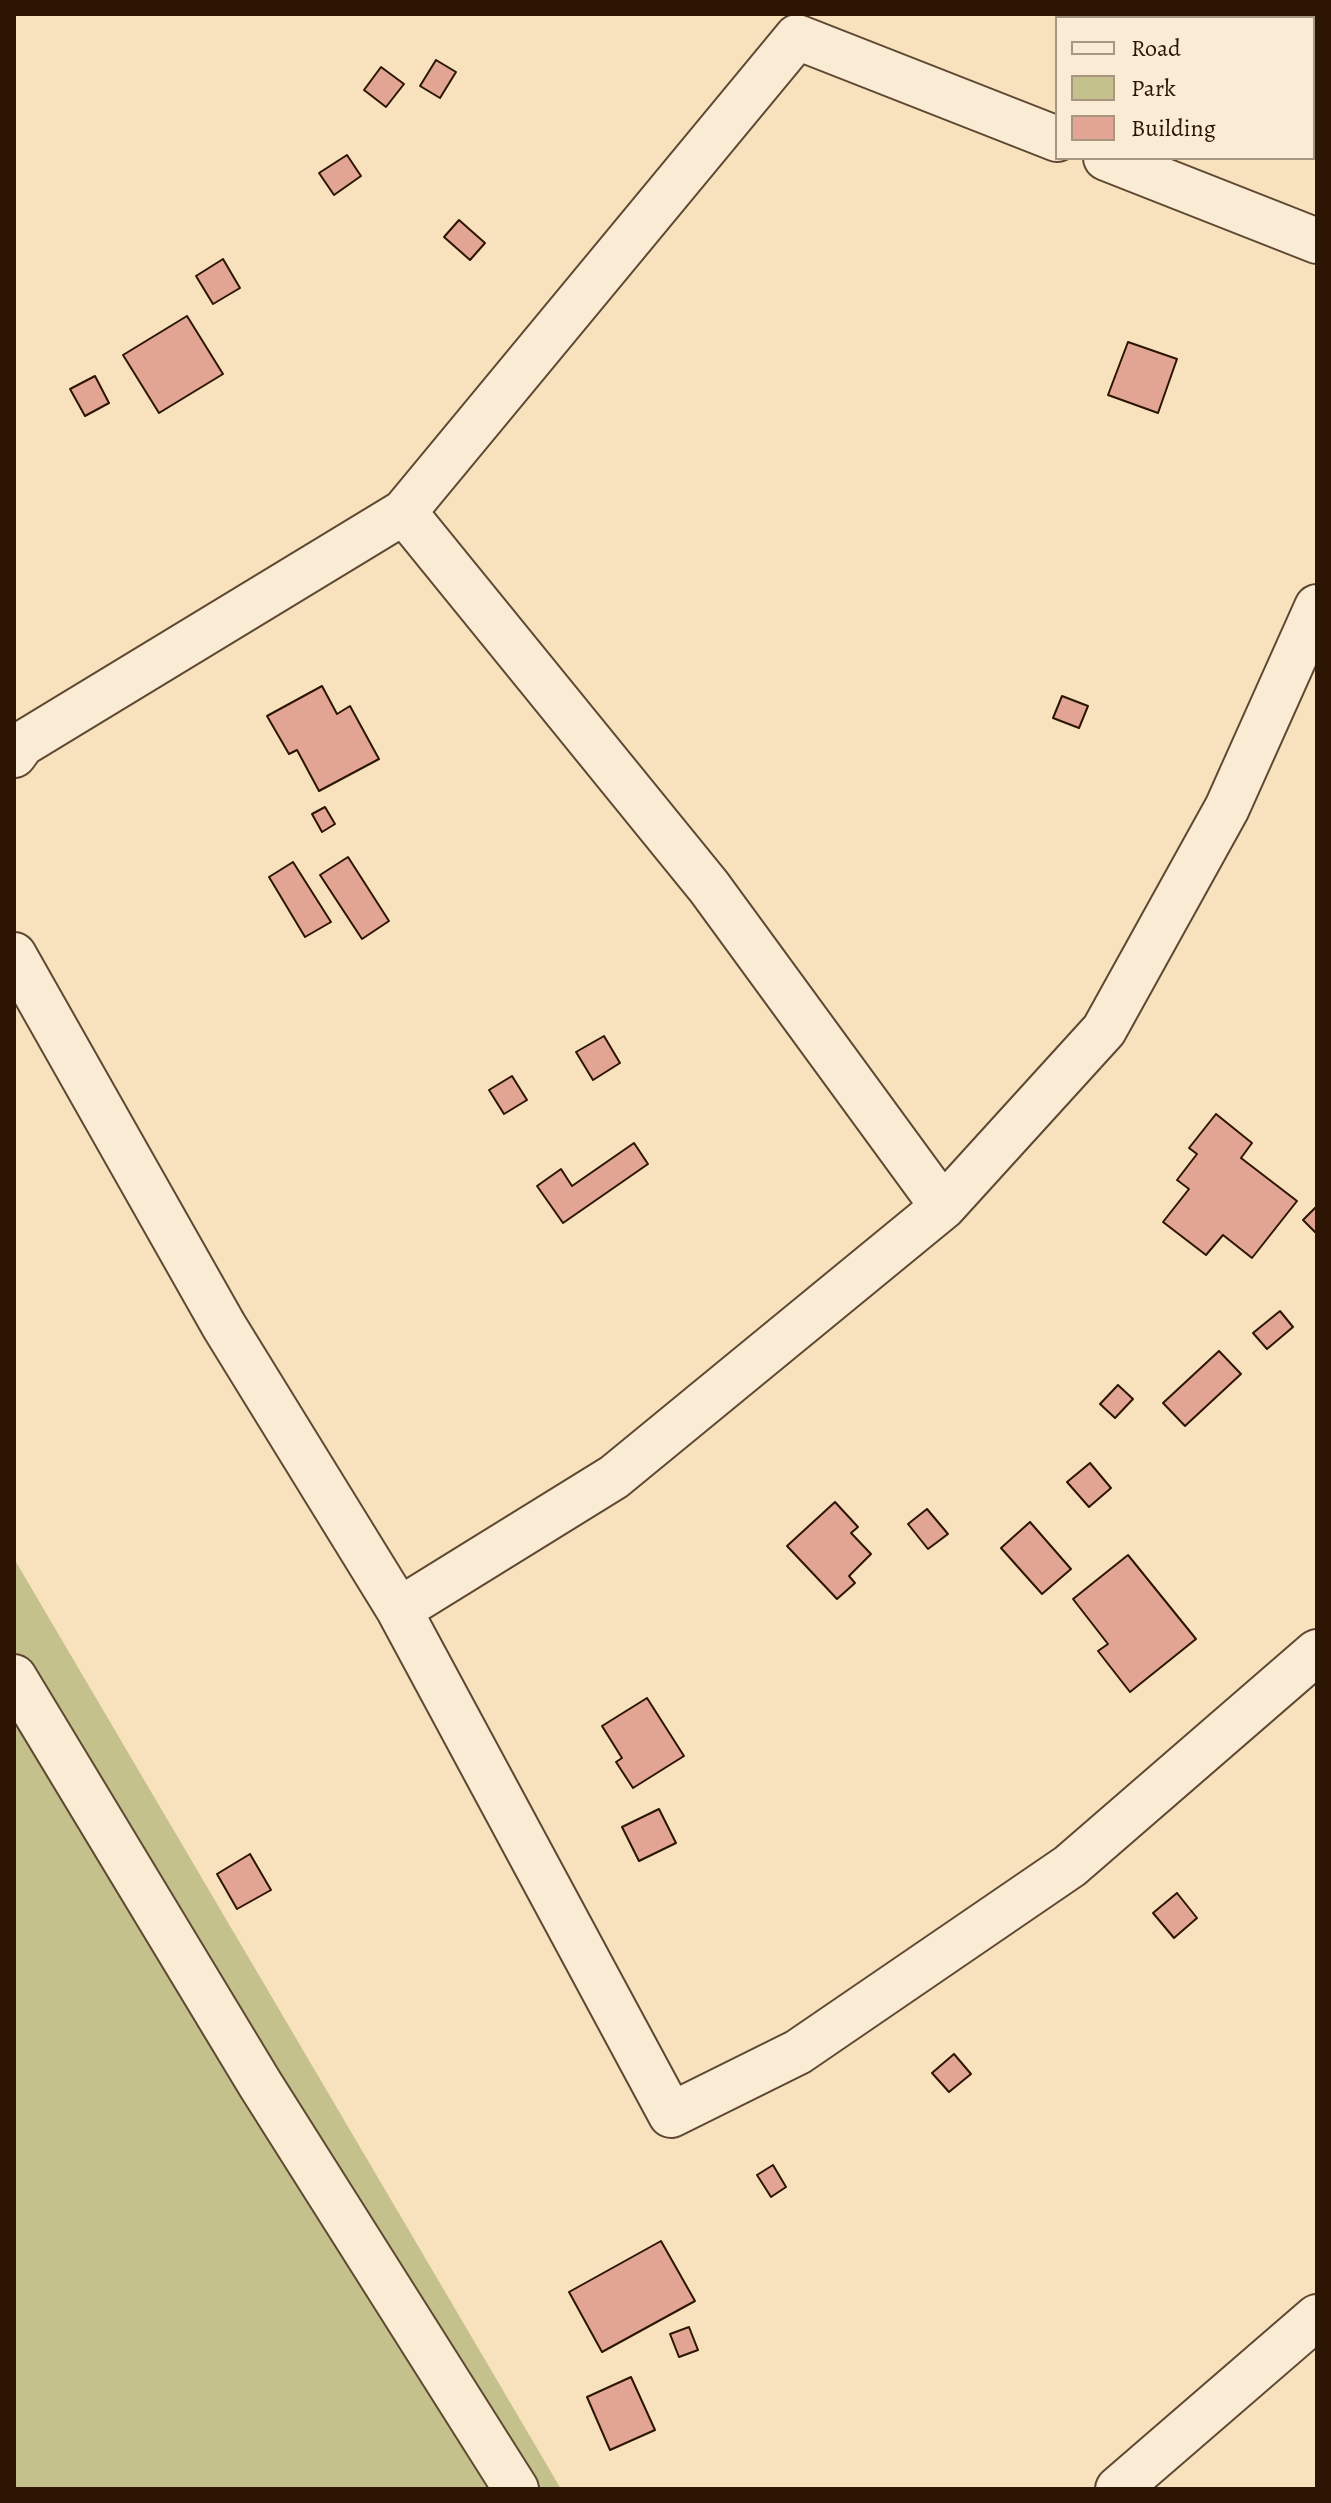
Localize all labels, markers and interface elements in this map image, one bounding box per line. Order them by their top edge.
legend [1055,16,1315,160]
text: Road [1131,32,1181,64]
text: Park [1131,72,1176,104]
text: Building [1131,112,1216,144]

